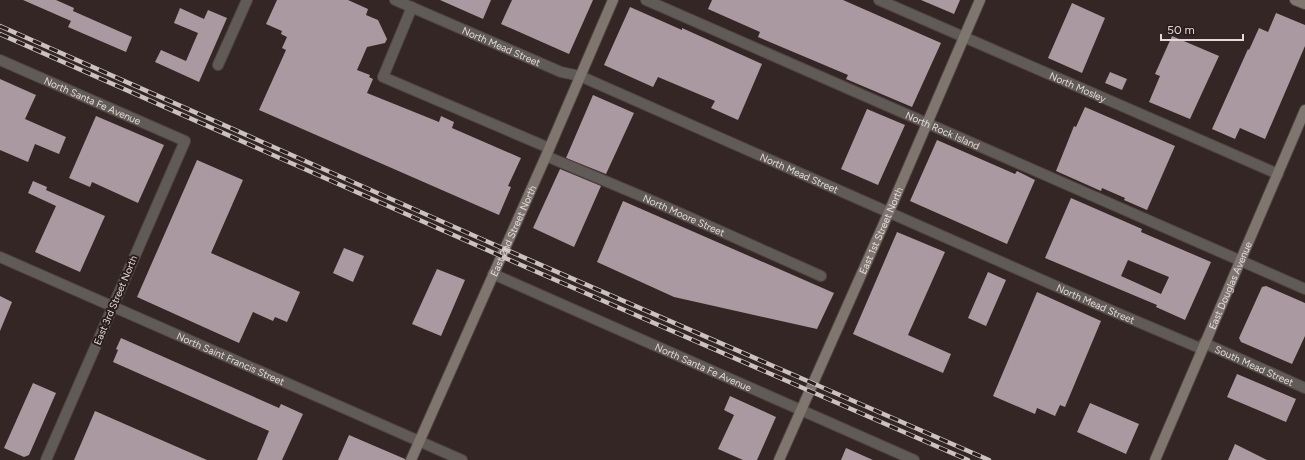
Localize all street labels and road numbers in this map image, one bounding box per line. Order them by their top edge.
street label: North Mead Street [460,24,543,69]
street label: North Mosley [1047,69,1109,106]
street label: North Santa Fe Avenue [42,74,143,128]
street label: North Rock Island [903,109,982,153]
street label: North Mead Street [758,150,840,196]
street label: East 2nd Street North [487,183,539,278]
street label: East 1st Street North [856,185,906,276]
street label: North Moore Street [641,192,727,239]
street label: East Douglas Avenue [1206,239,1255,332]
street label: East 3rd Street North [91,253,140,347]
street label: North Mead Street [1054,281,1137,327]
street label: North Saint Francis Street [175,329,287,388]
street label: North Santa Fe Avenue [653,340,754,395]
street label: South Mead Street [1213,343,1296,389]

